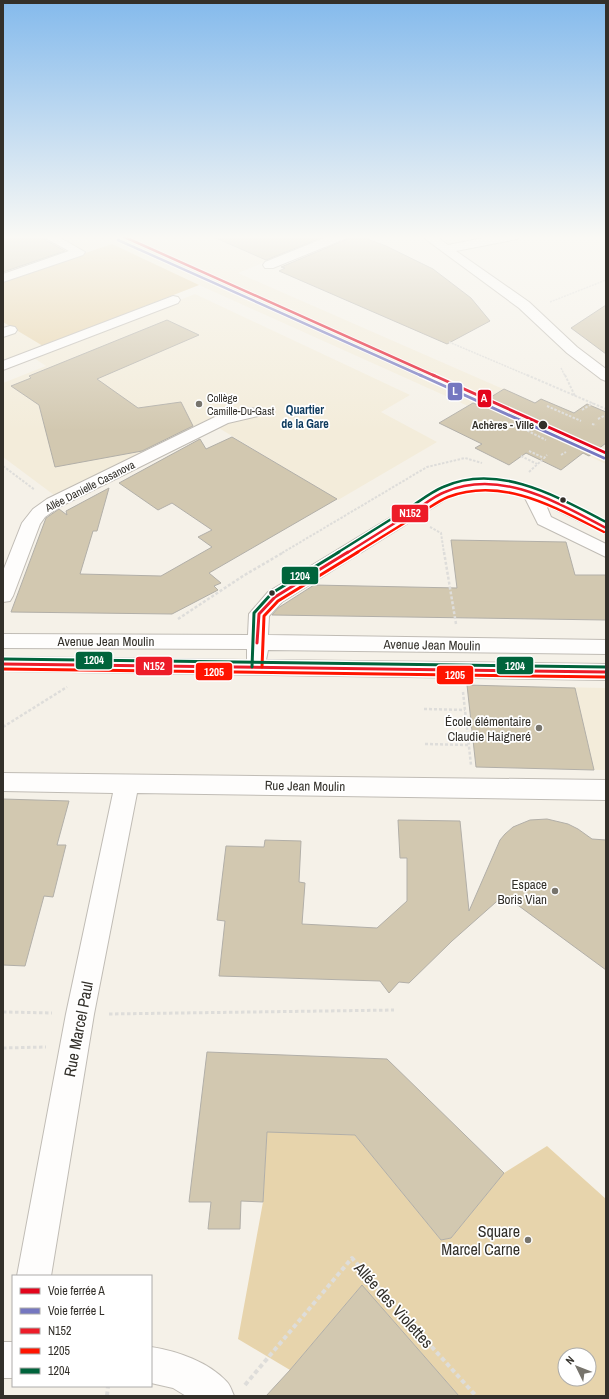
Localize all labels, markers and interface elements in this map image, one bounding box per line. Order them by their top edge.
line badge: L [447,382,463,401]
text: L [452,384,458,398]
line badge: A [477,389,492,408]
place label: Collège Camille-Du-Gast [207,391,275,418]
text: A [481,391,488,405]
marker: Collège Camille-Du-Gast [194,399,204,409]
district label: Quartier de la Gare [281,402,329,432]
place label: Achères - Ville [472,418,534,432]
marker: Achères - Ville [537,419,549,431]
street label: Allée Danielle Casanova [42,457,137,515]
unlabelled marker [558,495,568,505]
line badge: N152 [391,504,429,523]
text: N152 [399,506,421,520]
line badge: 1204 [281,566,319,585]
text: 1204 [290,569,310,583]
unlabelled marker [267,588,277,598]
street label: Avenue Jean Moulin [56,633,155,650]
street label: Avenue Jean Moulin [382,636,481,654]
line badge: 1204 [75,651,113,670]
text: 1204 [84,653,104,667]
line badge: N152 [135,656,173,676]
line badge: 1204 [496,656,534,675]
text: N152 [143,659,165,673]
text: 1204 [505,659,525,673]
line badge: 1205 [195,662,233,681]
text: 1205 [204,665,224,679]
line badge: 1205 [436,665,474,685]
text: 1205 [445,668,465,682]
place label: École élémentaire Claudie Haigneré [445,713,531,745]
marker: École élémentaire Claudie Haigneré [534,723,544,733]
street label: Rue Jean Moulin [265,777,346,795]
place label: Espace Boris Vian [497,876,547,908]
marker: Espace Boris Vian [550,886,560,896]
street label: Rue Marcel Paul [58,979,98,1079]
place label: Square Marcel Carne [441,1220,520,1260]
marker: Square Marcel Carne [523,1235,533,1245]
street label: Allée des Violettes [349,1257,438,1353]
legend [12,1275,152,1387]
text: Voie ferrée A [48,1283,105,1299]
text: Voie ferrée L [48,1303,105,1319]
text: N152 [48,1323,72,1339]
text: 1205 [48,1343,70,1359]
north arrow [557,1347,597,1387]
text: N [562,1353,577,1367]
text: 1204 [48,1363,70,1379]

